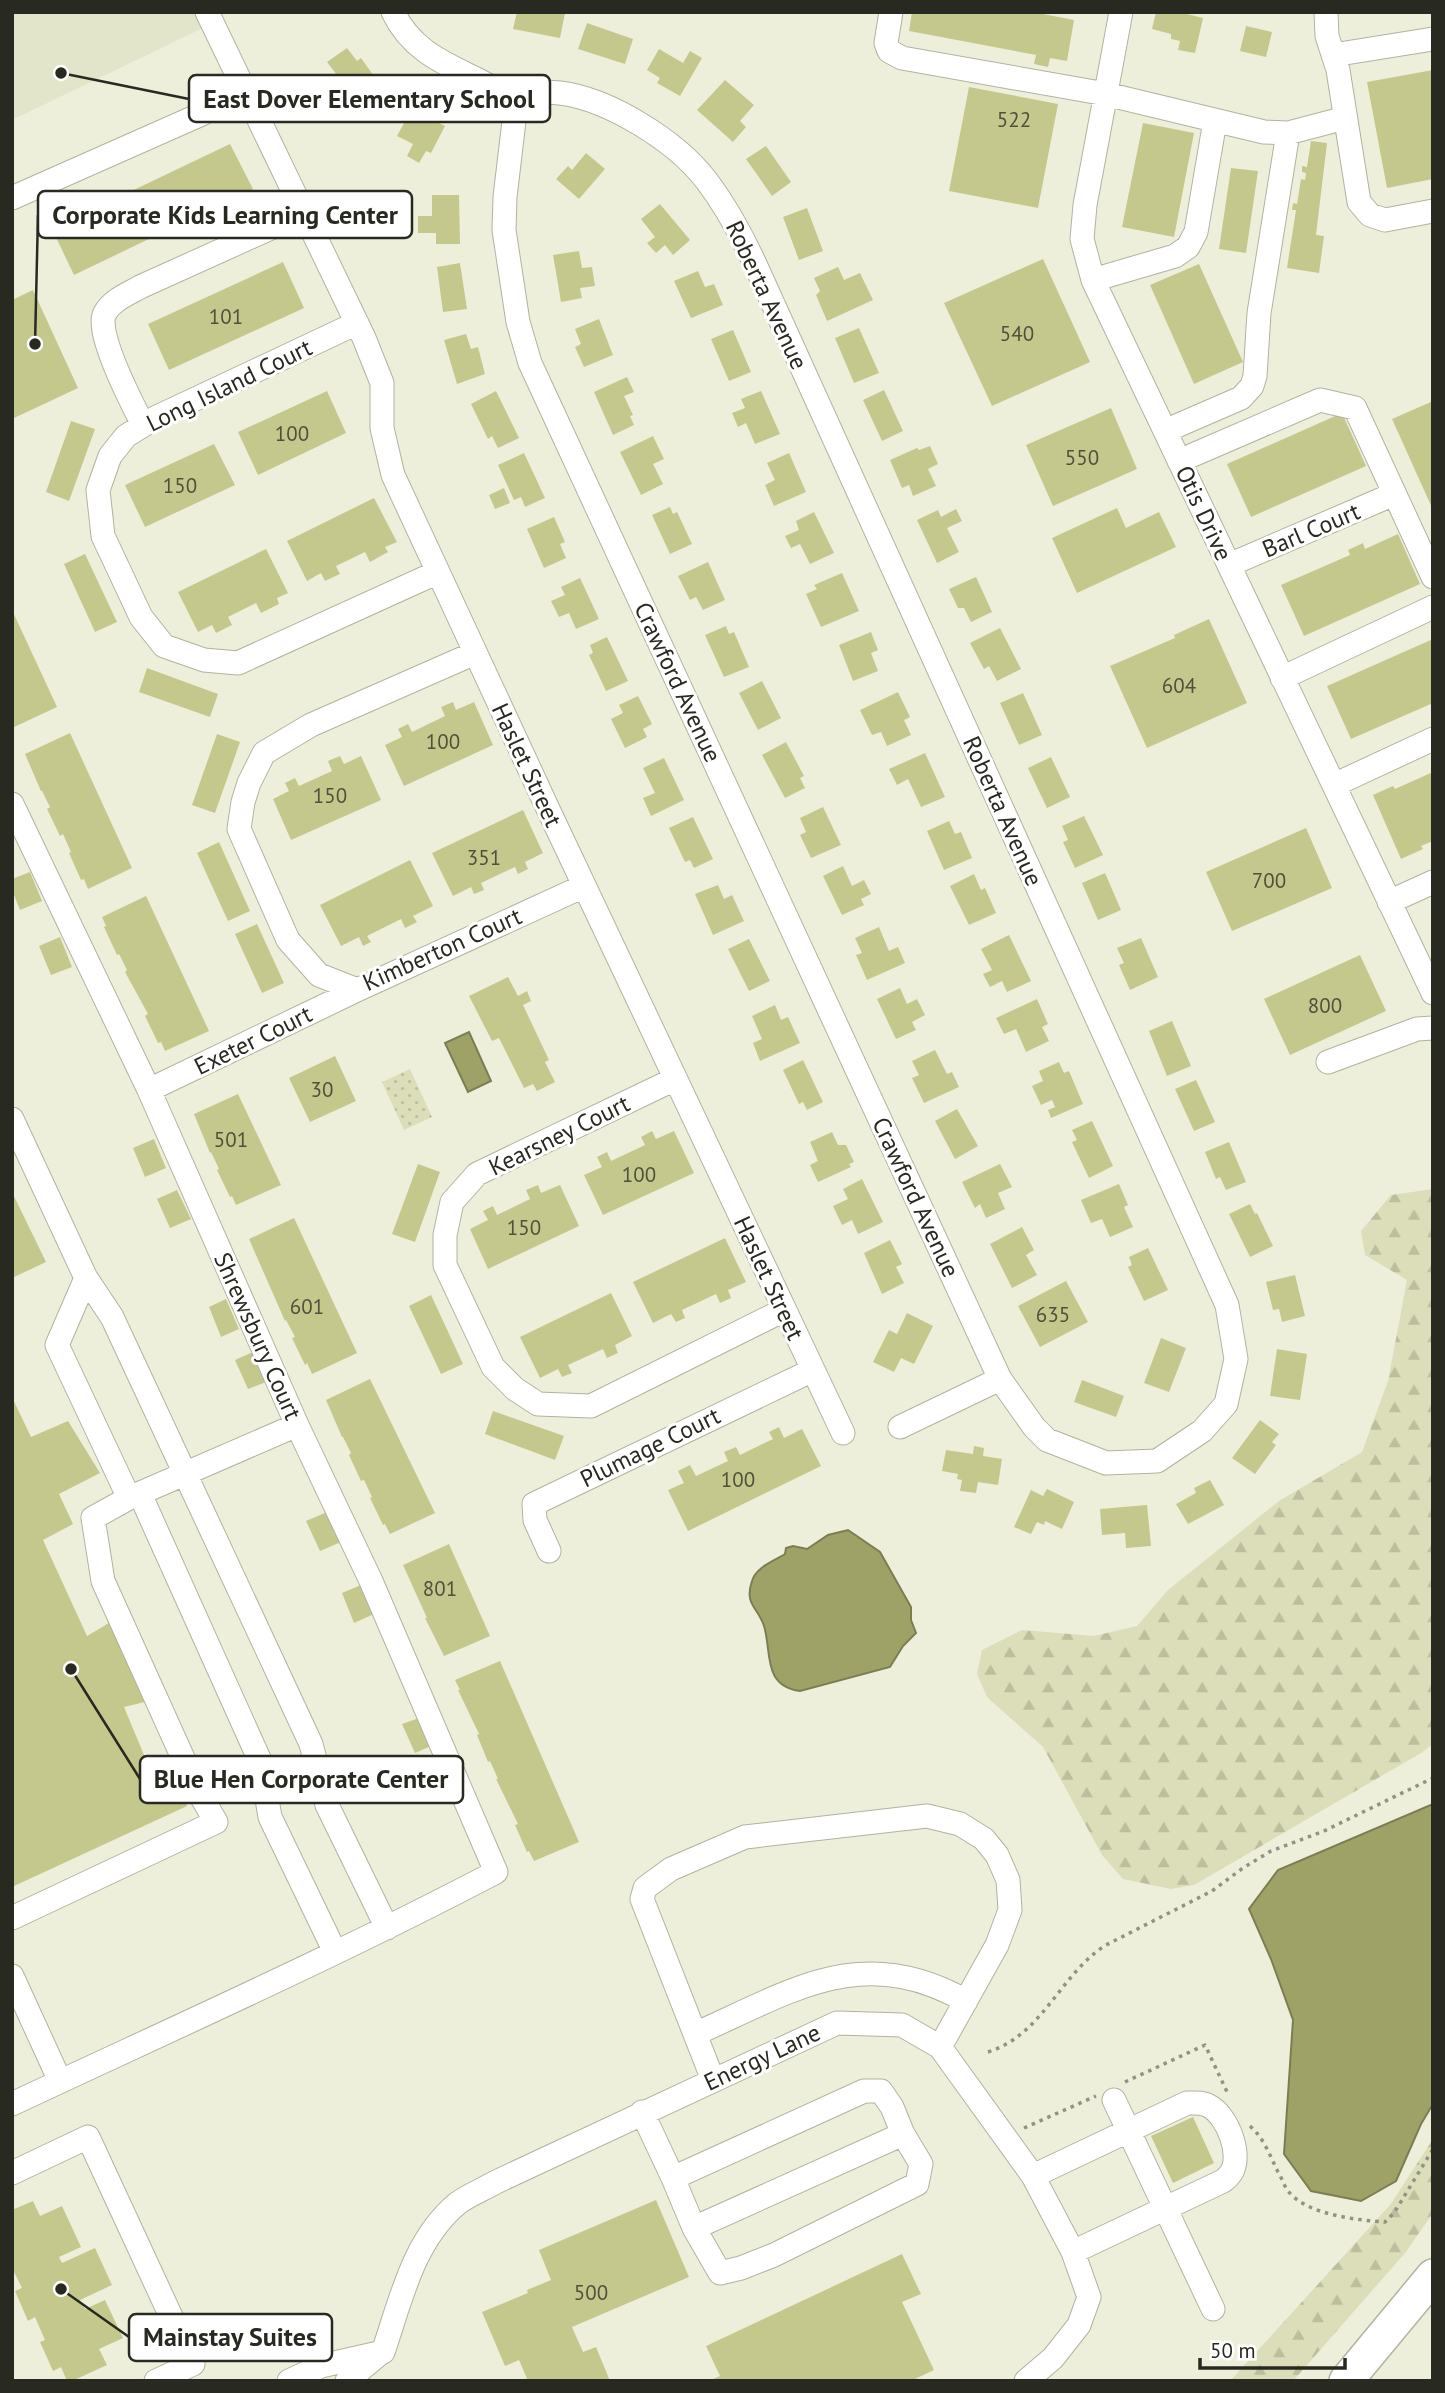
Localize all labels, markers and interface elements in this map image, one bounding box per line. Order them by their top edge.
callout: East Dover Elementary School [189,75,550,122]
text: East Dover Elementary School [203,82,535,115]
house number: 522 [997,106,1031,133]
callout: Corporate Kids Learning Center [38,191,412,238]
text: Corporate Kids Learning Center [52,198,399,231]
street label: Roberta Avenue [719,216,815,374]
house number: 101 [209,303,243,330]
house number: 540 [1000,320,1034,347]
street label: Long Island Court [141,332,317,438]
house number: 100 [275,420,309,447]
house number: 550 [1065,444,1099,471]
street label: Otis Drive [1169,461,1239,565]
house number: 150 [163,472,197,499]
street label: Barl Court [1257,496,1365,564]
street label: Crawford Avenue [627,597,729,767]
house number: 604 [1162,672,1196,699]
street label: Haslet Street [485,698,569,832]
house number: 100 [426,728,460,755]
street label: Roberta Avenue [956,731,1050,891]
house number: 150 [313,782,347,809]
house number: 351 [467,844,501,871]
house number: 700 [1252,867,1286,894]
street label: Kimberton Court [358,900,526,998]
house number: 800 [1308,992,1342,1019]
street label: Exeter Court [189,998,317,1082]
house number: 30 [311,1076,333,1103]
street label: Kearsney Court [483,1088,635,1182]
street label: Crawford Avenue [865,1112,967,1282]
house number: 501 [214,1126,248,1153]
house number: 100 [622,1161,656,1188]
street label: Haslet Street [727,1211,811,1345]
house number: 150 [507,1214,541,1241]
street label: Shrewsbury Court [207,1247,309,1425]
house number: 601 [290,1293,324,1320]
house number: 635 [1036,1301,1070,1328]
street label: Plumage Court [575,1400,725,1494]
house number: 100 [721,1466,755,1493]
house number: 801 [423,1575,457,1602]
callout: Blue Hen Corporate Center [140,1756,463,1803]
text: Blue Hen Corporate Center [154,1762,449,1795]
street label: Energy Lane [699,2017,825,2097]
house number: 500 [574,2279,608,2306]
callout: Mainstay Suites [129,2314,332,2361]
text: Mainstay Suites [143,2320,317,2353]
scale bar [1200,2326,1345,2370]
text: 50 m [1210,2337,1256,2364]

